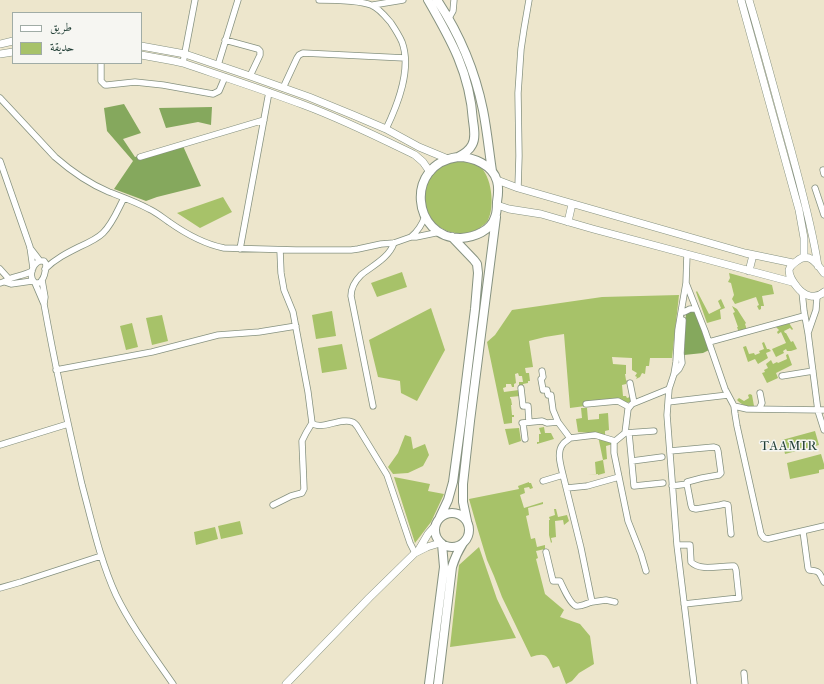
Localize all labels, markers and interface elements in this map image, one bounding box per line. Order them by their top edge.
legend [12,12,142,64]
text: طريق [50,20,72,34]
text: حديقة [50,40,74,54]
district label: TAAMIR [760,439,818,455]

